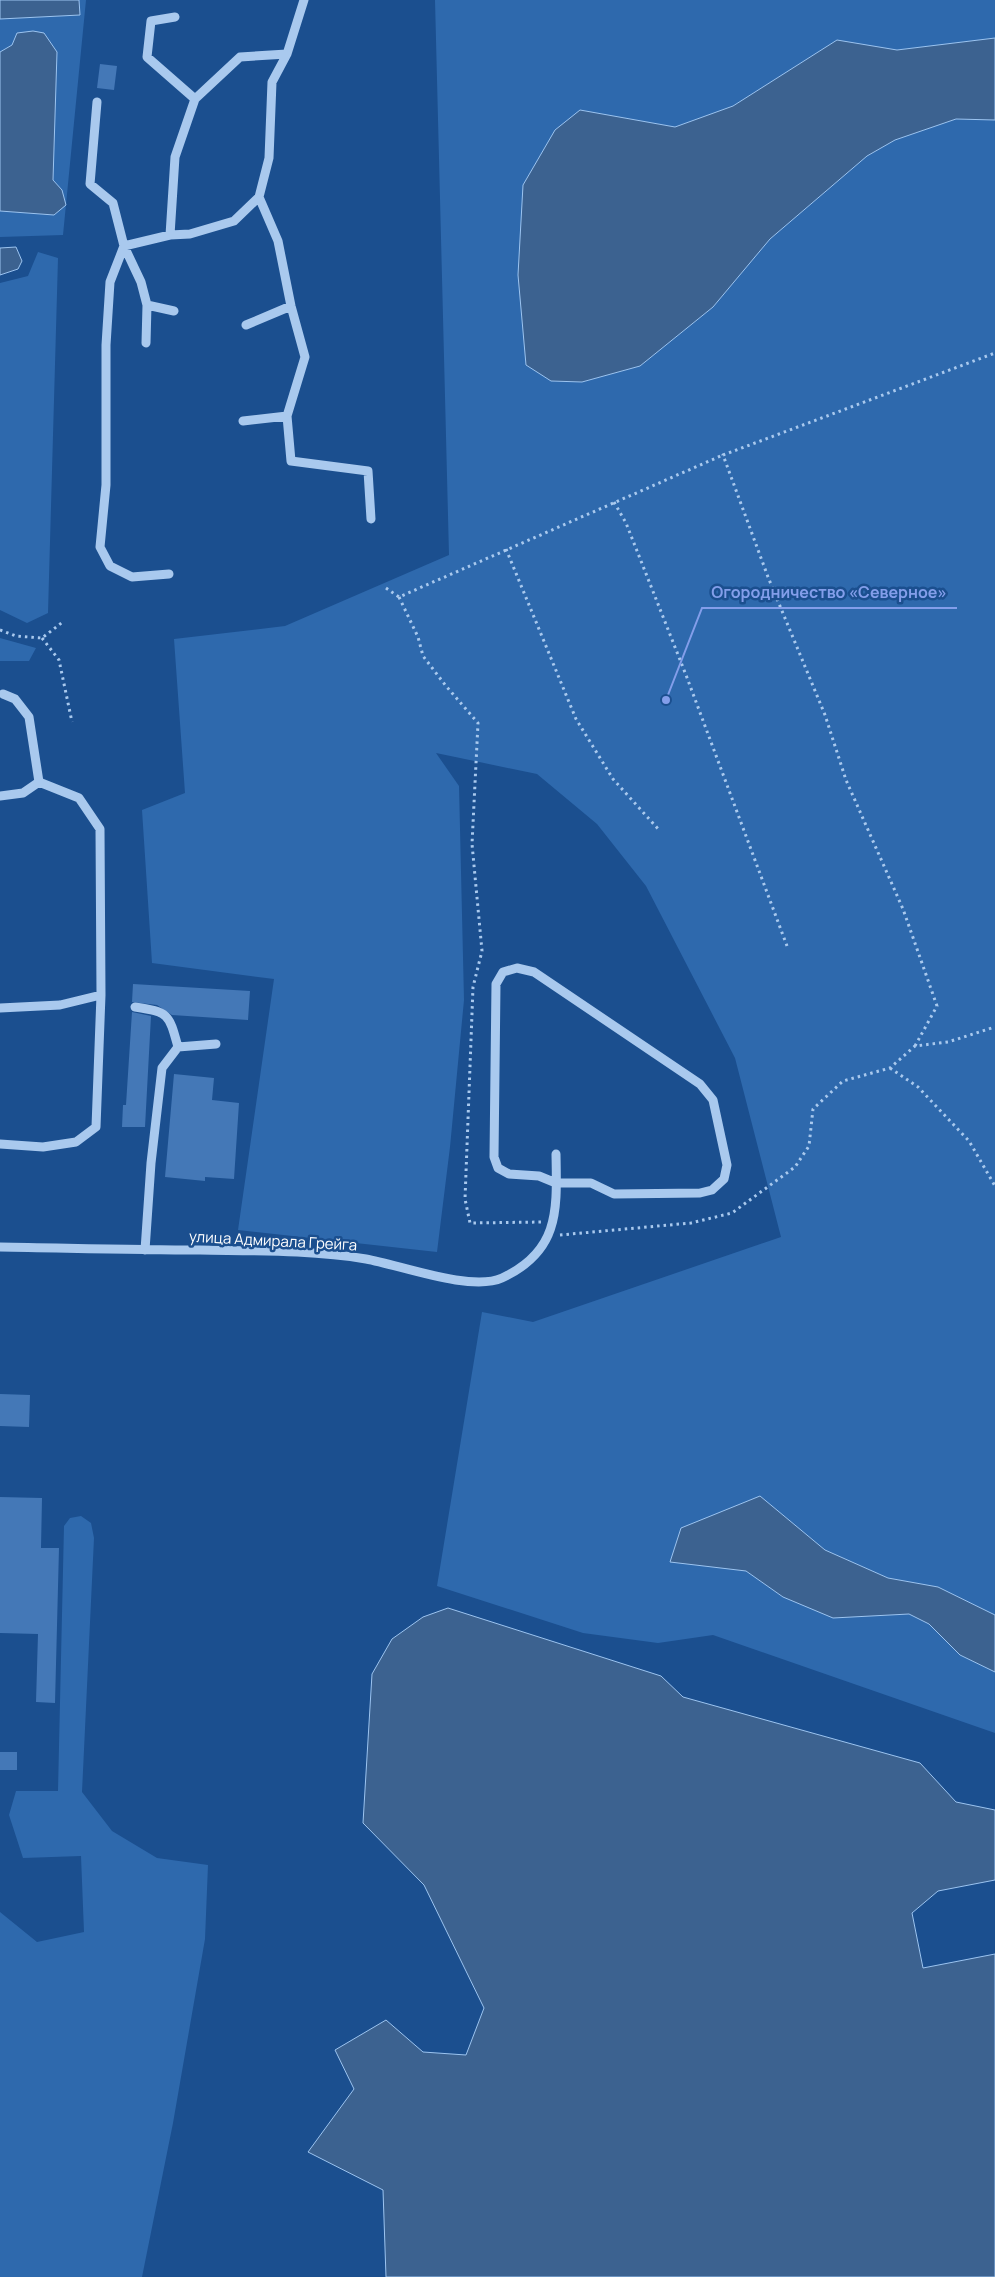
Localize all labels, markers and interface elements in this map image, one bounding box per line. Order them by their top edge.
callout: Огородничество «Северное» [702,577,957,608]
text: Огородничество «Северное» [711,581,947,603]
street label: улица Адмирала Грейга [188,1226,358,1255]

